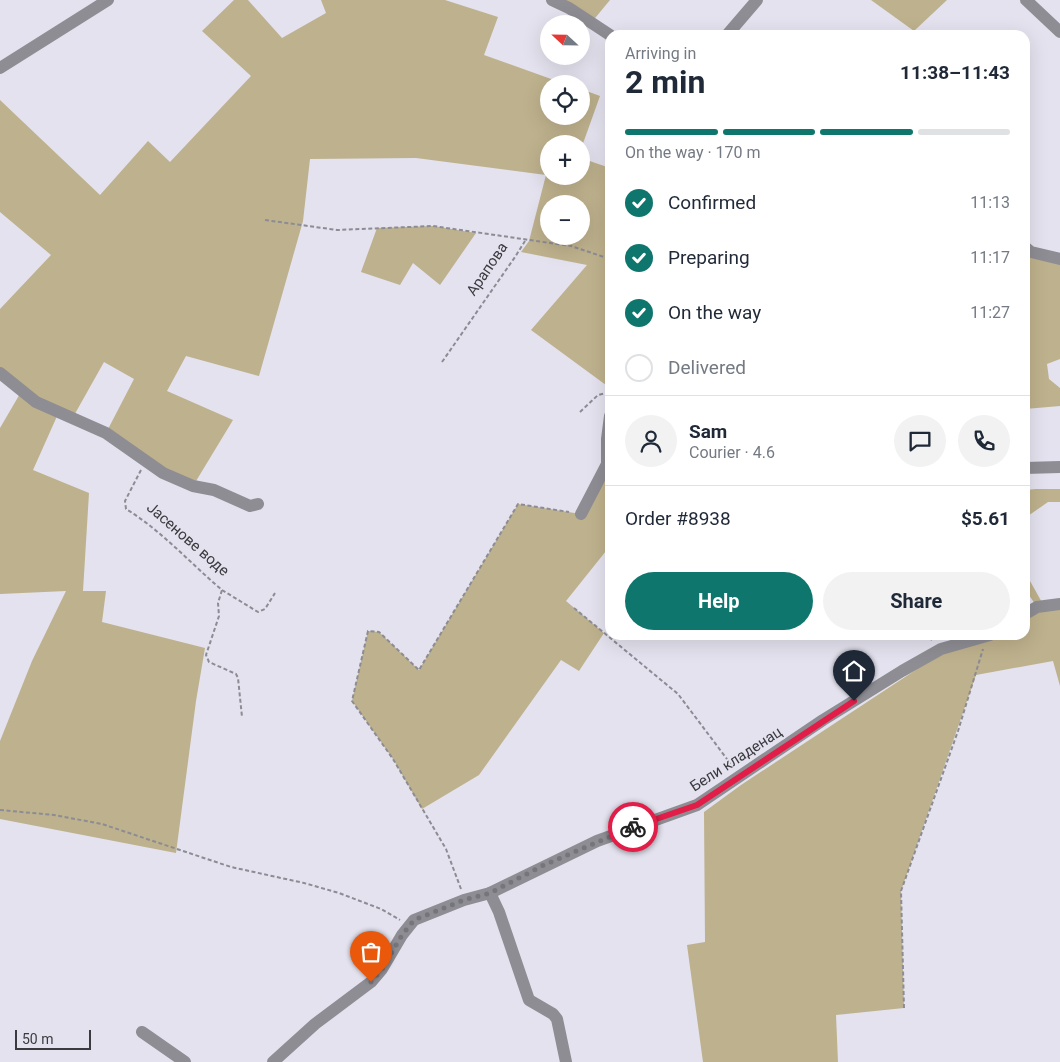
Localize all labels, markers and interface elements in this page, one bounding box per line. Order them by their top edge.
north arrow [540,15,590,65]
map controls [540,15,590,245]
text: Arriving in [625,44,696,63]
text: 11:38–11:43 [900,61,1010,84]
text: 2 min [625,63,705,101]
button: locate [540,75,590,125]
button: + [540,135,590,185]
text: On the way · 170 m [625,143,761,162]
icon: check [625,189,653,217]
text: Confirmed [668,191,756,214]
text: 11:13 [970,193,1010,212]
button: − [540,195,590,245]
street label: Арапова [463,239,511,299]
icon: check [625,244,653,272]
text: Preparing [668,246,750,269]
text: 11:17 [970,248,1010,267]
icon: check [625,299,653,327]
text: On the way [668,301,761,324]
text: 11:27 [970,303,1010,322]
text: Delivered [668,356,746,379]
button: person [625,415,677,467]
button: chat [894,415,946,467]
button: phone [958,415,1010,467]
text: Sam [689,420,727,443]
text: Courier · 4.6 [689,443,775,462]
street label: Јасенове воде [143,498,233,580]
text: Order #8938 [625,507,731,530]
text: $5.61 [961,507,1010,530]
button: Help [625,572,813,630]
button: Share [823,572,1010,630]
pin [833,650,875,701]
icon: home [840,657,868,685]
street label: Бели кладенац [687,722,785,795]
courier [608,802,658,852]
icon: bike [619,813,647,841]
pin [350,931,392,982]
icon: bag [357,938,385,966]
scale bar [15,1027,91,1050]
text: 50 m [22,1031,54,1047]

